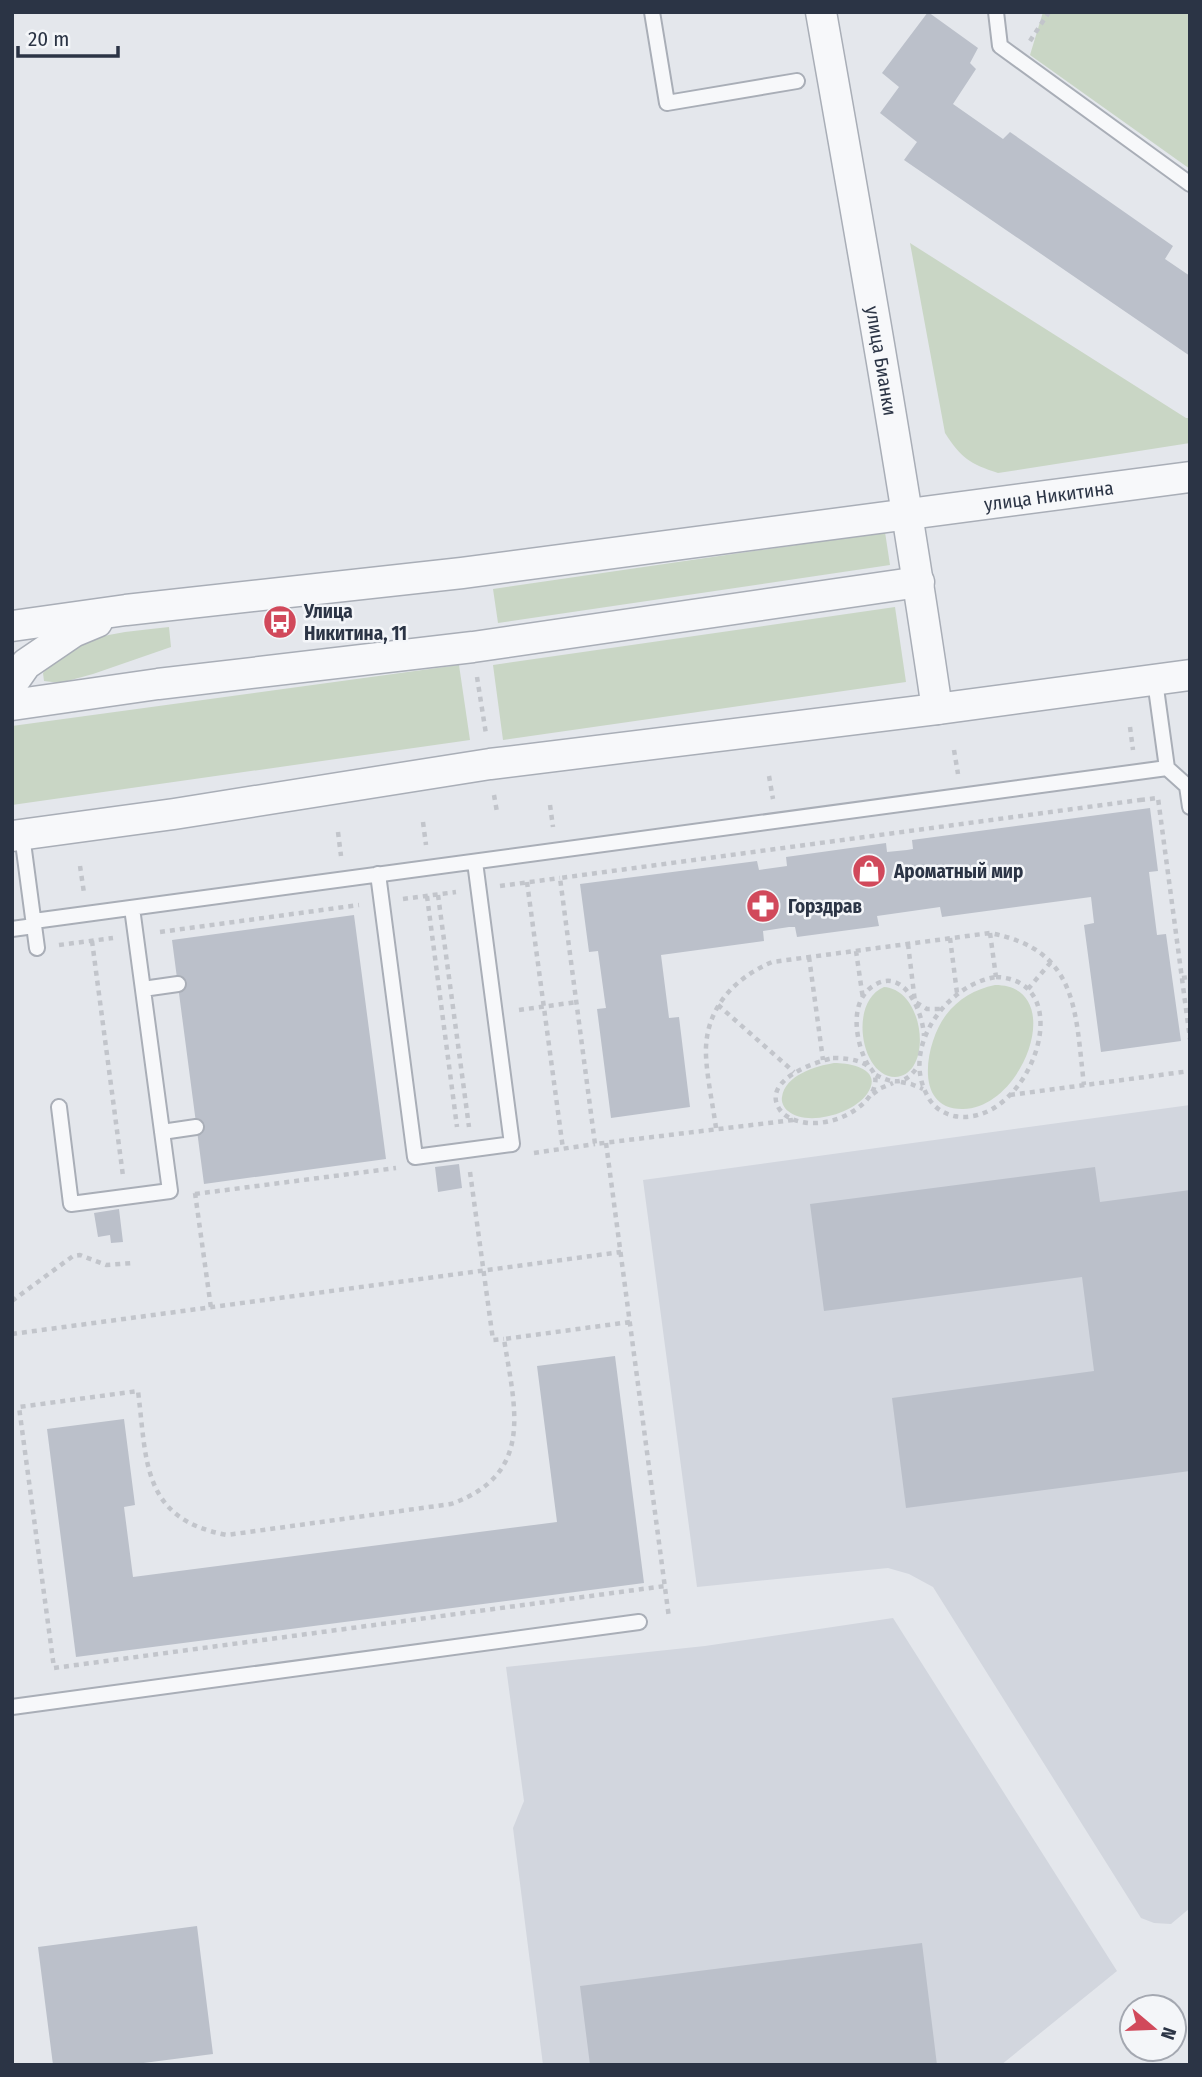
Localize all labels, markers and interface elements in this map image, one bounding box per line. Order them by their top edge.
scale bar [18,14,117,58]
text: 20 m [28,26,69,52]
street label: улица Бианки [861,304,902,417]
street label: улица Никитина [983,476,1115,516]
place label: Улица Никитина, 11 [303,600,407,645]
bus stop icon: Улица Никитина, 11 [261,603,299,641]
shop icon: Ароматный мир [850,852,888,890]
place label: Ароматный мир [893,860,1023,883]
pharmacy icon: Горздрав [744,887,782,925]
place label: Горздрав [788,895,863,918]
north arrow [1118,1993,1188,2063]
text: N [1156,2024,1181,2043]

